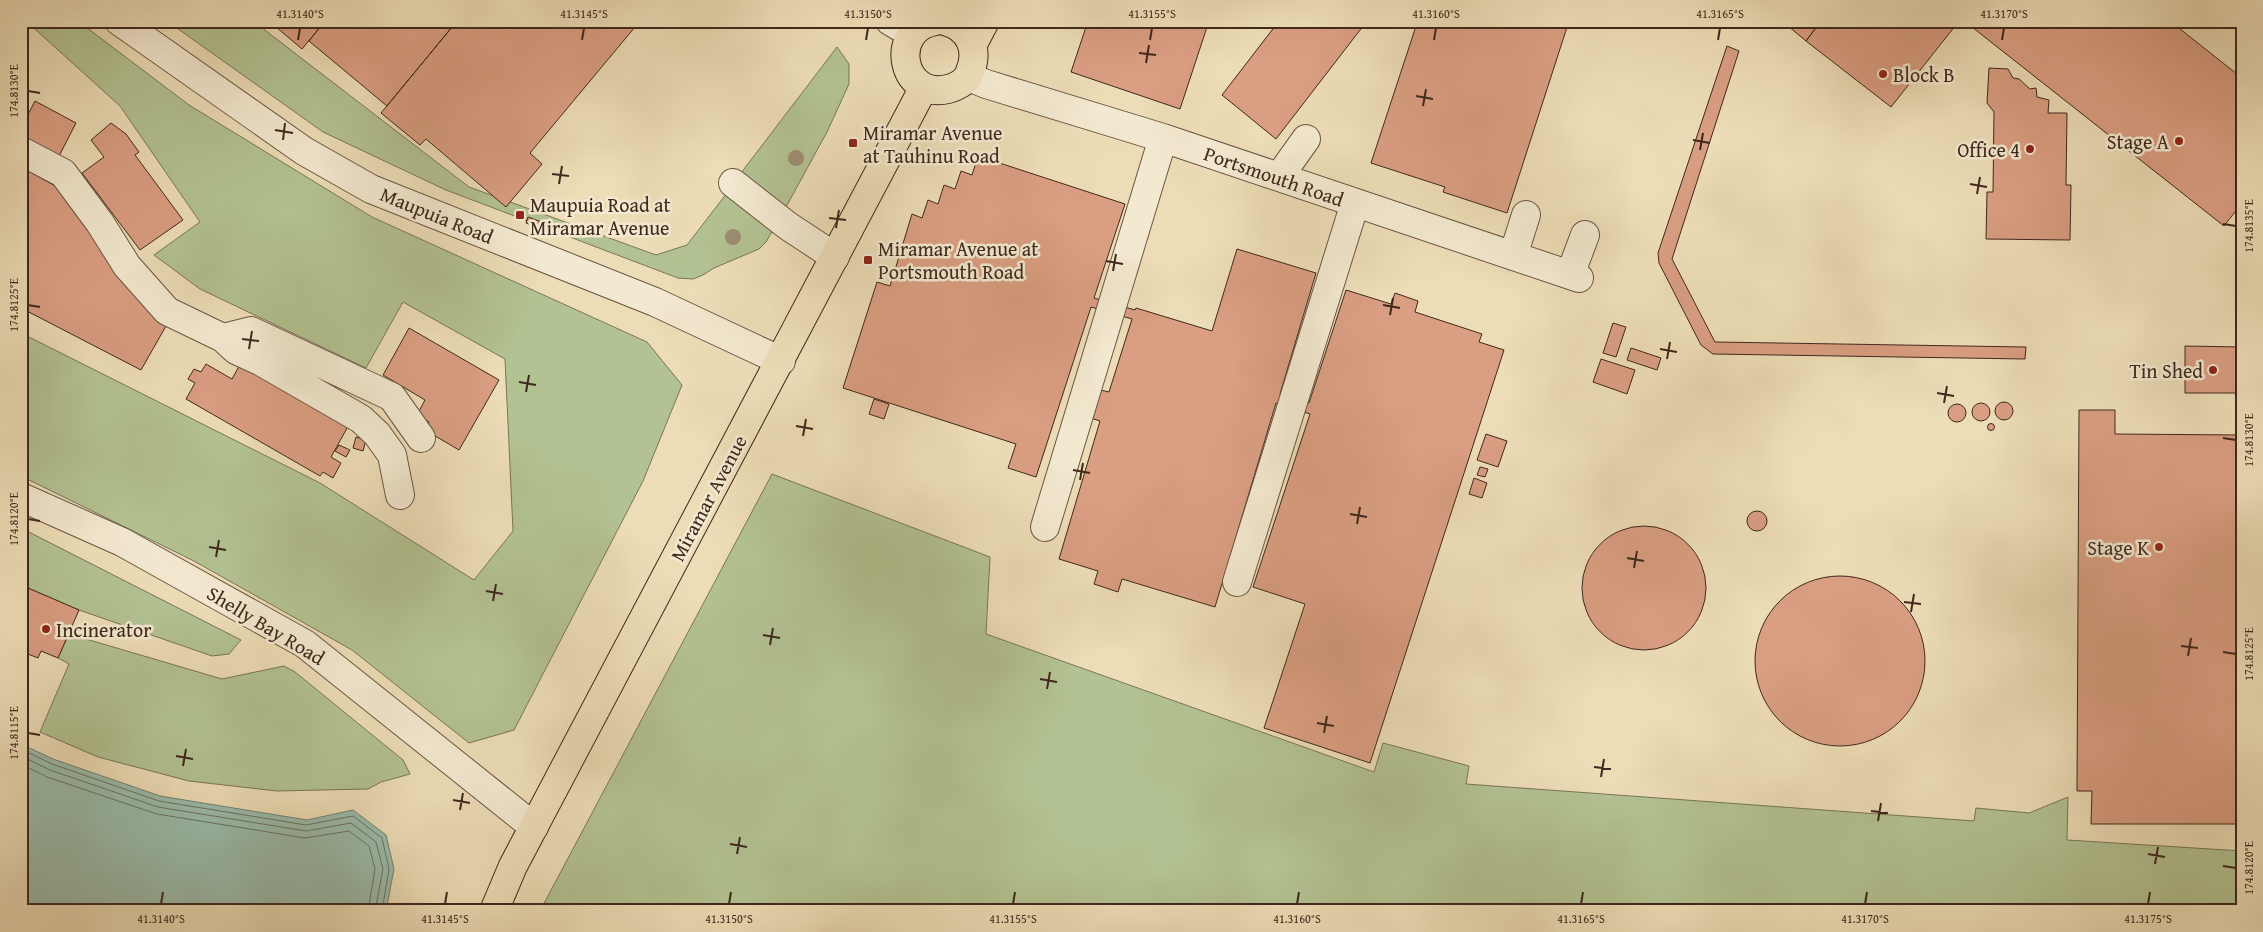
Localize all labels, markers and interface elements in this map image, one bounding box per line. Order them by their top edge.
text: 41.3140°S [276,5,324,22]
text: 41.3145°S [560,5,608,22]
text: 41.3150°S [844,5,892,22]
text: 41.3155°S [1128,5,1176,22]
text: 41.3160°S [1412,5,1460,22]
text: 41.3165°S [1696,5,1744,22]
text: 41.3170°S [1980,5,2028,22]
place label: Block B [1893,60,1955,89]
text: 174.8130°E [5,64,22,118]
marker: Block B [1877,68,1889,80]
place label: Miramar Avenue at Tauhinu Road [863,118,1002,170]
place label: Stage A [2107,127,2169,156]
place label: Office 4 [1957,135,2020,164]
marker: Stage A [2173,135,2185,147]
marker: Miramar Avenue at Tauhinu Road [847,137,859,149]
street label: Portsmouth Road [1200,139,1348,214]
marker: Office 4 [2024,143,2036,155]
street label: Maupuia Road [376,179,498,251]
place label: Maupuia Road at Miramar Avenue [530,190,671,242]
text: 174.8135°E [2240,199,2257,253]
marker: Maupuia Road at Miramar Avenue [514,209,526,221]
place label: Miramar Avenue at Portsmouth Road [878,234,1038,286]
marker: Miramar Avenue at Portsmouth Road [862,254,874,266]
text: 174.8125°E [5,278,22,332]
place label: Tin Shed [2129,356,2203,385]
marker: Tin Shed [2207,364,2219,376]
text: 174.8130°E [2240,413,2257,467]
street label: Miramar Avenue [662,430,754,566]
text: 174.8120°E [5,492,22,546]
place label: Stage K [2087,533,2149,562]
marker: Stage K [2153,541,2165,553]
street label: Shelly Bay Road [202,578,331,672]
place label: Incinerator [56,615,152,644]
marker: Incinerator [40,623,52,635]
text: 174.8125°E [2240,627,2257,681]
text: 174.8115°E [5,706,22,760]
text: 174.8120°E [2240,841,2257,895]
text: 41.3140°S [137,910,185,927]
text: 41.3145°S [421,910,469,927]
text: 41.3150°S [705,910,753,927]
text: 41.3155°S [989,910,1037,927]
text: 41.3160°S [1273,910,1321,927]
text: 41.3165°S [1557,910,1605,927]
text: 41.3170°S [1841,910,1889,927]
text: 41.3175°S [2124,910,2172,927]

